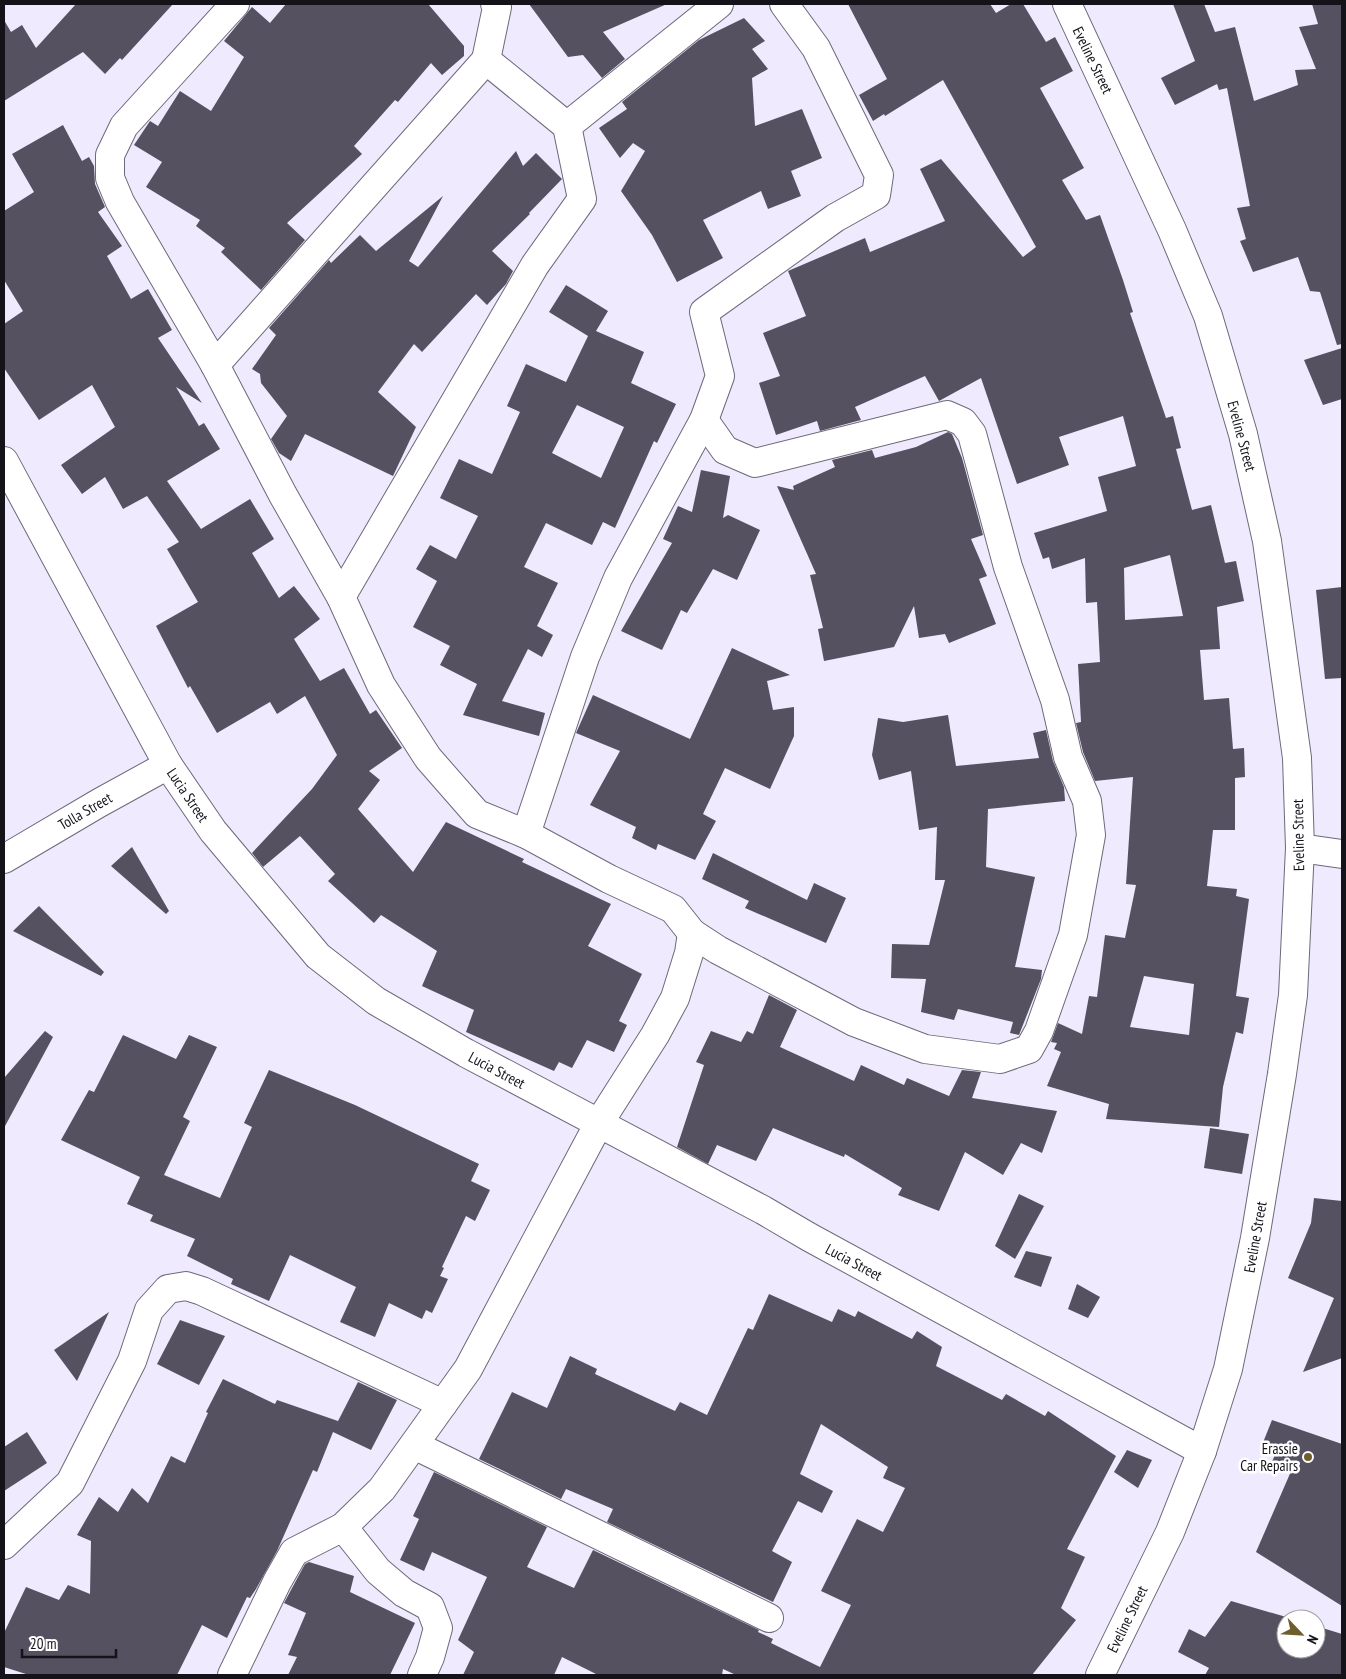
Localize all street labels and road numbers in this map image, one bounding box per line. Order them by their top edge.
street label: Eveline Street [1069,23,1117,97]
street label: Eveline Street [1223,399,1261,473]
street label: Lucia Street [163,764,213,826]
street label: Tolla Street [55,788,115,834]
street label: Eveline Street [1288,799,1308,871]
street label: Lucia Street [465,1047,529,1093]
street label: Eveline Street [1239,1200,1271,1274]
street label: Lucia Street [822,1239,886,1285]
street label: Eveline Street [1103,1582,1151,1656]

